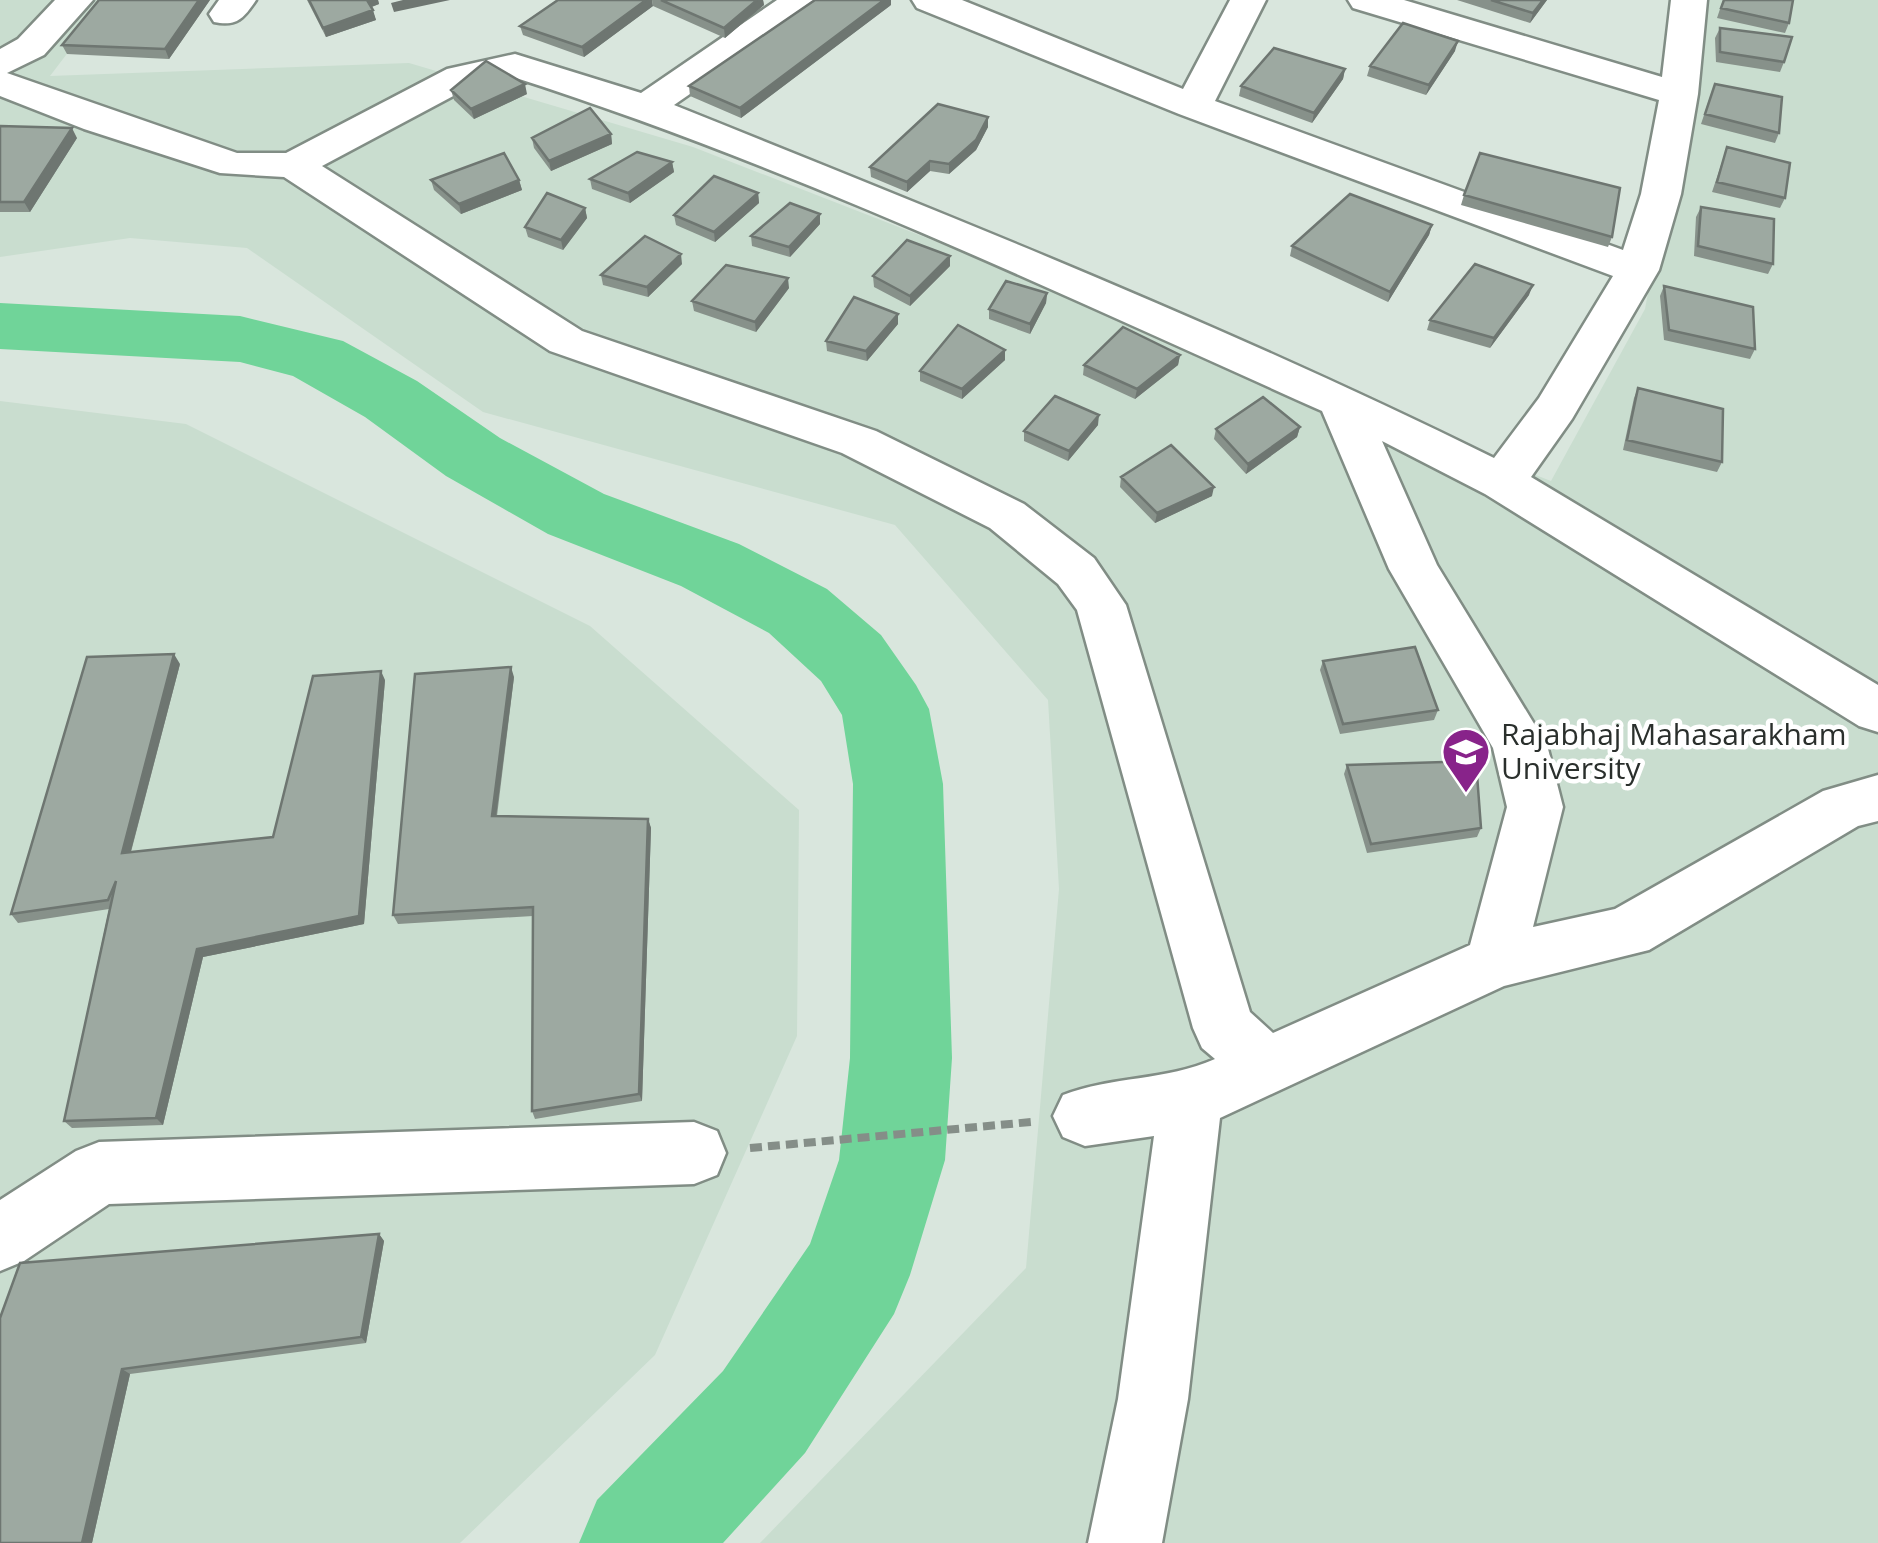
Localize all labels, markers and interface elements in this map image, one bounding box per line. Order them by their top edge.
place label: Rajabhaj Mahasarakham University [1501,713,1846,788]
school or university icon: Rajabhaj Mahasarakham University [1440,726,1492,794]

